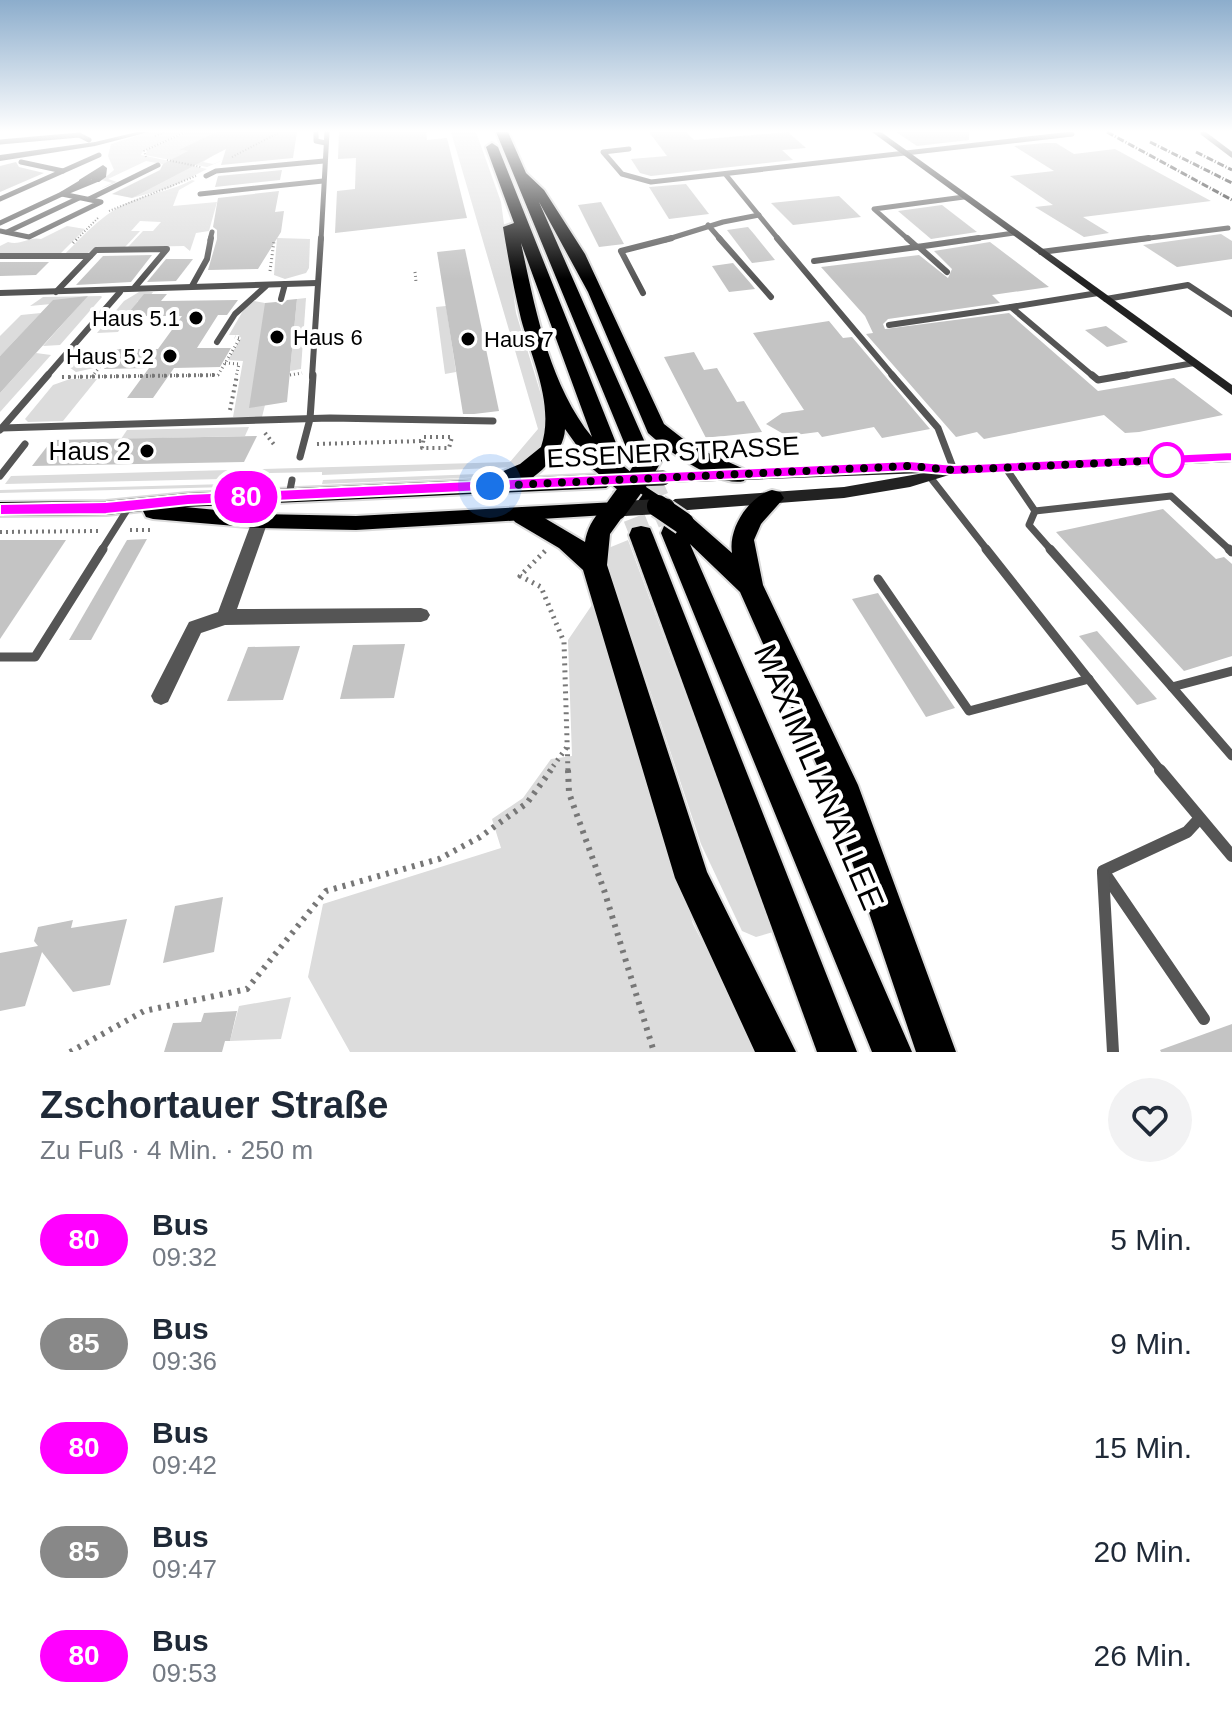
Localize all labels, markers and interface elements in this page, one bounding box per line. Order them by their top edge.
place label: Haus 5.1 [92,306,180,331]
marker: Haus 5.1 [187,309,205,327]
place label: Haus 6 [293,325,363,350]
place label: Haus 7 [484,327,554,352]
marker: Haus 6 [268,328,286,346]
marker: Haus 7 [459,330,477,348]
place label: Haus 5.2 [66,344,154,369]
marker: Haus 5.2 [161,347,179,365]
street label: ESSENER STRASSE [546,430,800,474]
place label: Haus 2 [49,436,131,466]
marker: Haus 2 [138,442,156,460]
unlabelled marker [1150,443,1184,477]
your location [470,466,510,506]
line badge: 80 [210,471,282,523]
text: 80 [230,481,262,512]
street label: MAXIMILIANALLEE [747,639,891,915]
button: heart [1108,1078,1192,1162]
text: Zschortauer Straße [40,1084,388,1126]
text: Zu Fuß · 4 Min. · 250 m [40,1135,313,1165]
text: Bus [152,1208,209,1241]
text: 5 Min. [1110,1223,1192,1256]
text: 80 [68,1224,100,1255]
text: 09:32 [152,1242,217,1272]
text: Bus [152,1312,209,1345]
text: 9 Min. [1110,1327,1192,1360]
text: 85 [68,1328,100,1359]
text: 09:36 [152,1346,217,1376]
text: Bus [152,1416,209,1449]
text: 15 Min. [1094,1431,1192,1464]
text: 80 [68,1432,100,1463]
text: 09:42 [152,1450,217,1480]
text: Bus [152,1520,209,1553]
text: 20 Min. [1094,1535,1192,1568]
text: 85 [68,1536,100,1567]
text: 09:47 [152,1554,217,1584]
text: Bus [152,1624,209,1657]
text: 26 Min. [1094,1639,1192,1672]
text: 80 [68,1640,100,1671]
text: 09:53 [152,1658,217,1688]

